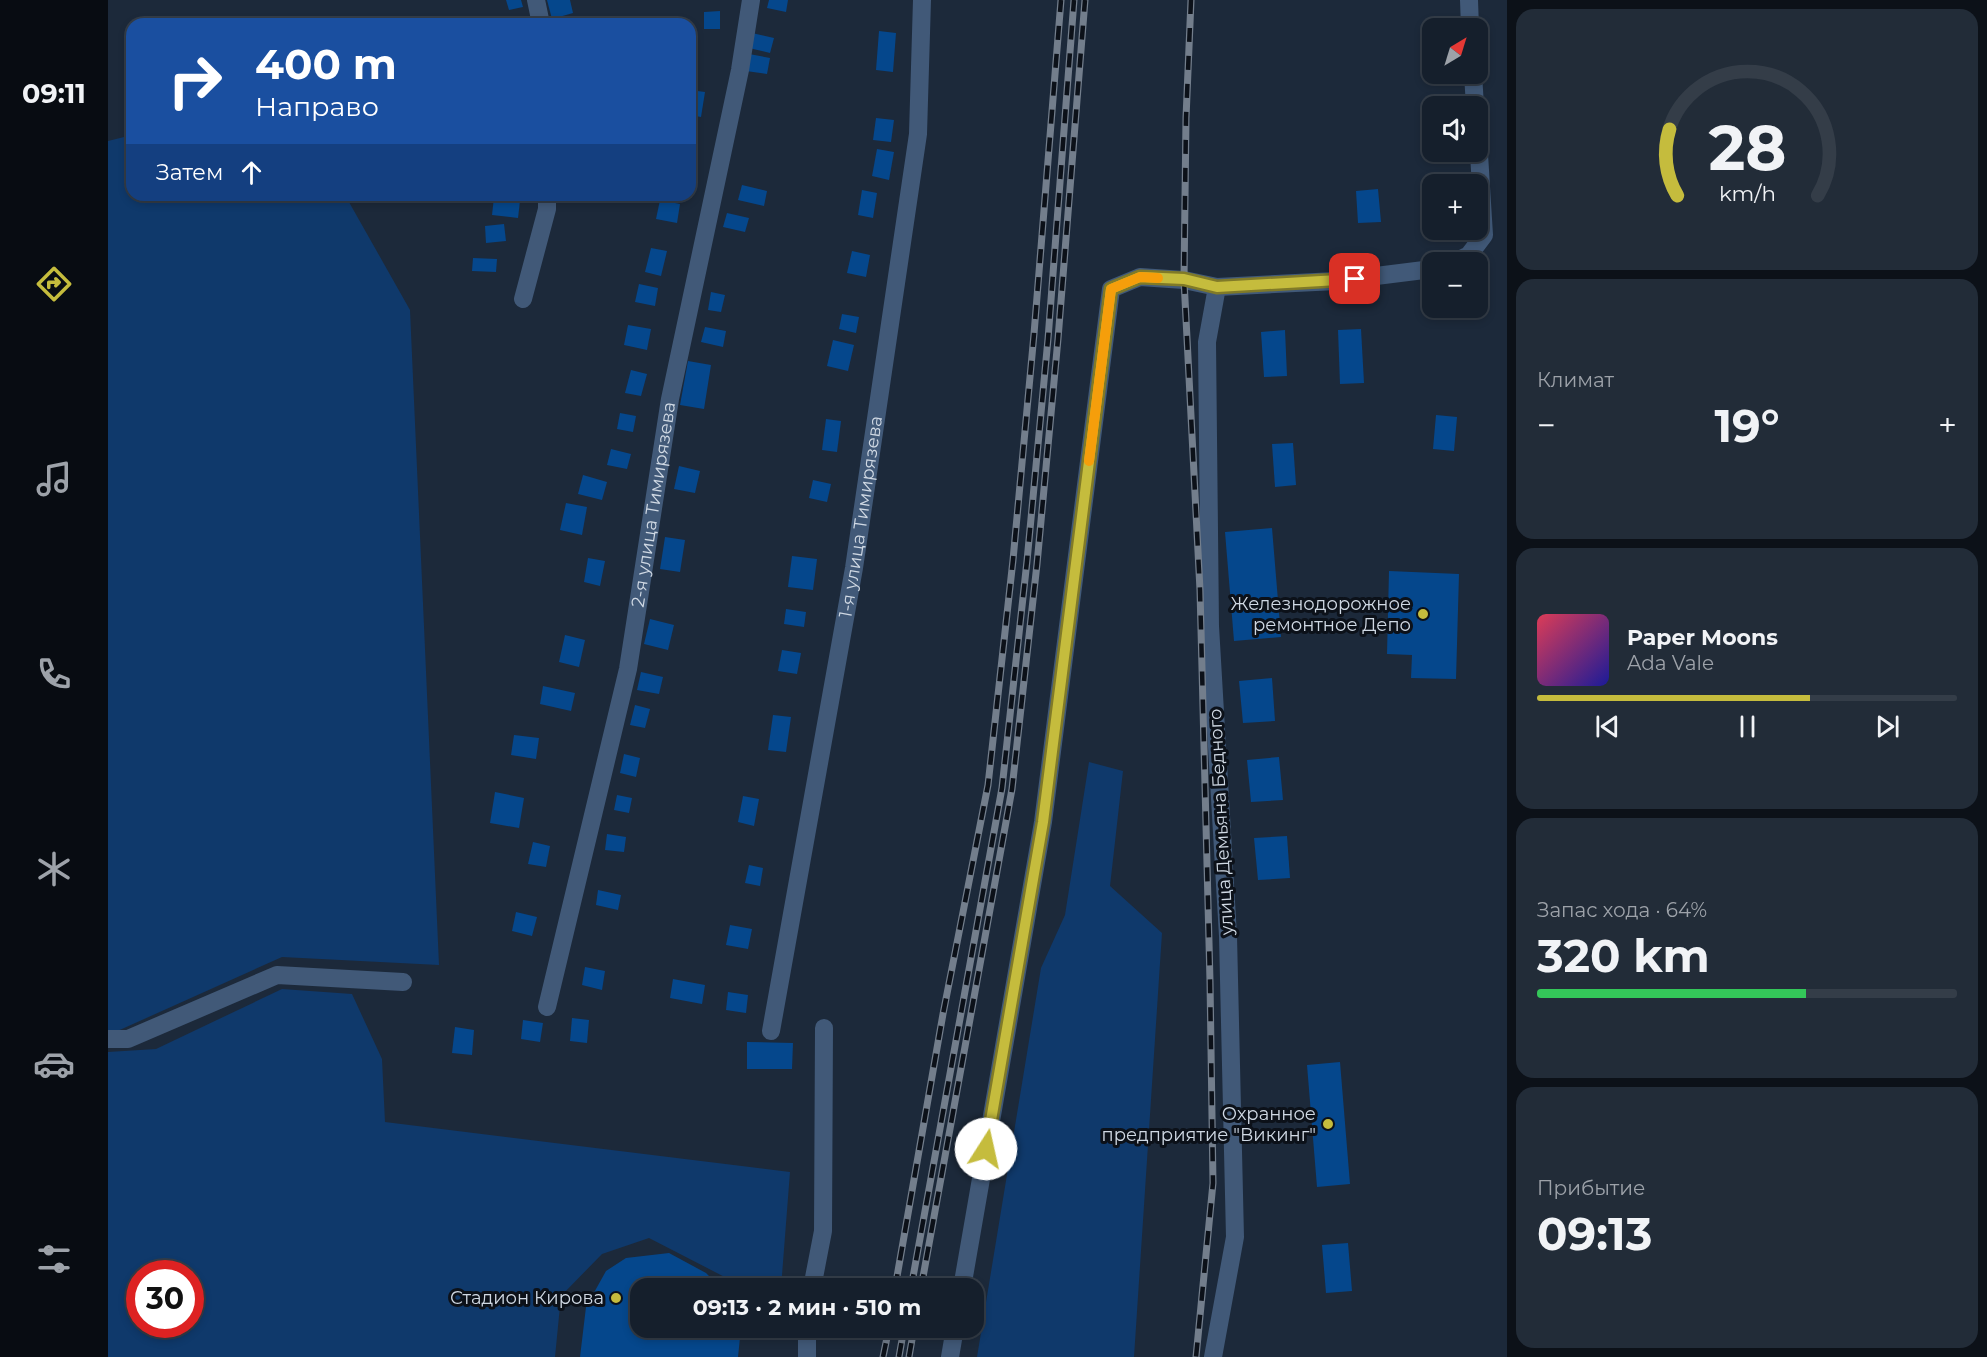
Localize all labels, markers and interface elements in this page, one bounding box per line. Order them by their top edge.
north arrow [1422,18,1488,84]
map controls [1422,18,1488,318]
text: 400 m [255,38,397,90]
icon: right [156,42,234,120]
text: 09:11 [22,77,86,110]
text: Направо [255,90,379,123]
button: sound [1422,96,1488,162]
text: 28 [1708,110,1786,186]
icon: ahead [235,156,268,189]
text: Затем [156,159,223,186]
button: + [1422,174,1488,240]
text: km/h [1718,181,1776,207]
button: − [1422,252,1488,318]
pin [1329,253,1380,304]
icon: arrive [1338,262,1371,295]
icon: directions [33,263,75,305]
text: Климат [1537,368,1614,392]
text: 19° [1714,398,1780,453]
street label: 2-я улица Тимирязева [627,400,680,609]
text: − [1537,405,1556,445]
text: + [1938,405,1957,445]
street label: 1-я улица Тимирязева [834,414,887,620]
icon: music [33,458,75,500]
place label: Железнодорожное ремонтное Депо [1231,593,1411,636]
marker: Железнодорожное ремонтное Депо [1416,607,1430,621]
text: Paper Moons [1627,624,1778,651]
text: Ada Vale [1627,651,1714,675]
icon: phone [33,653,75,695]
street label: улица Демьяна Бедного [1204,708,1238,937]
icon: previous [1591,710,1624,743]
icon: pause [1731,710,1764,743]
icon: next [1871,710,1904,743]
icon: climate [33,848,75,890]
text: Запас хода · 64% [1537,898,1707,922]
text: 320 km [1537,928,1710,983]
icon: car [33,1043,75,1085]
place label: Охранное предприятие "Викинг" [1102,1103,1316,1146]
position arrow [954,1117,1018,1181]
marker: Охранное предприятие "Викинг" [1321,1117,1335,1131]
text: Прибытие [1537,1176,1645,1200]
text: 09:13 [1537,1206,1652,1261]
icon: filters [33,1238,75,1280]
speed limit sign: 30 [126,1260,204,1338]
place label: Стадион Кирова [450,1287,604,1309]
marker: Стадион Кирова [609,1291,623,1305]
text: 09:13 · 2 мин · 510 m [693,1294,921,1321]

